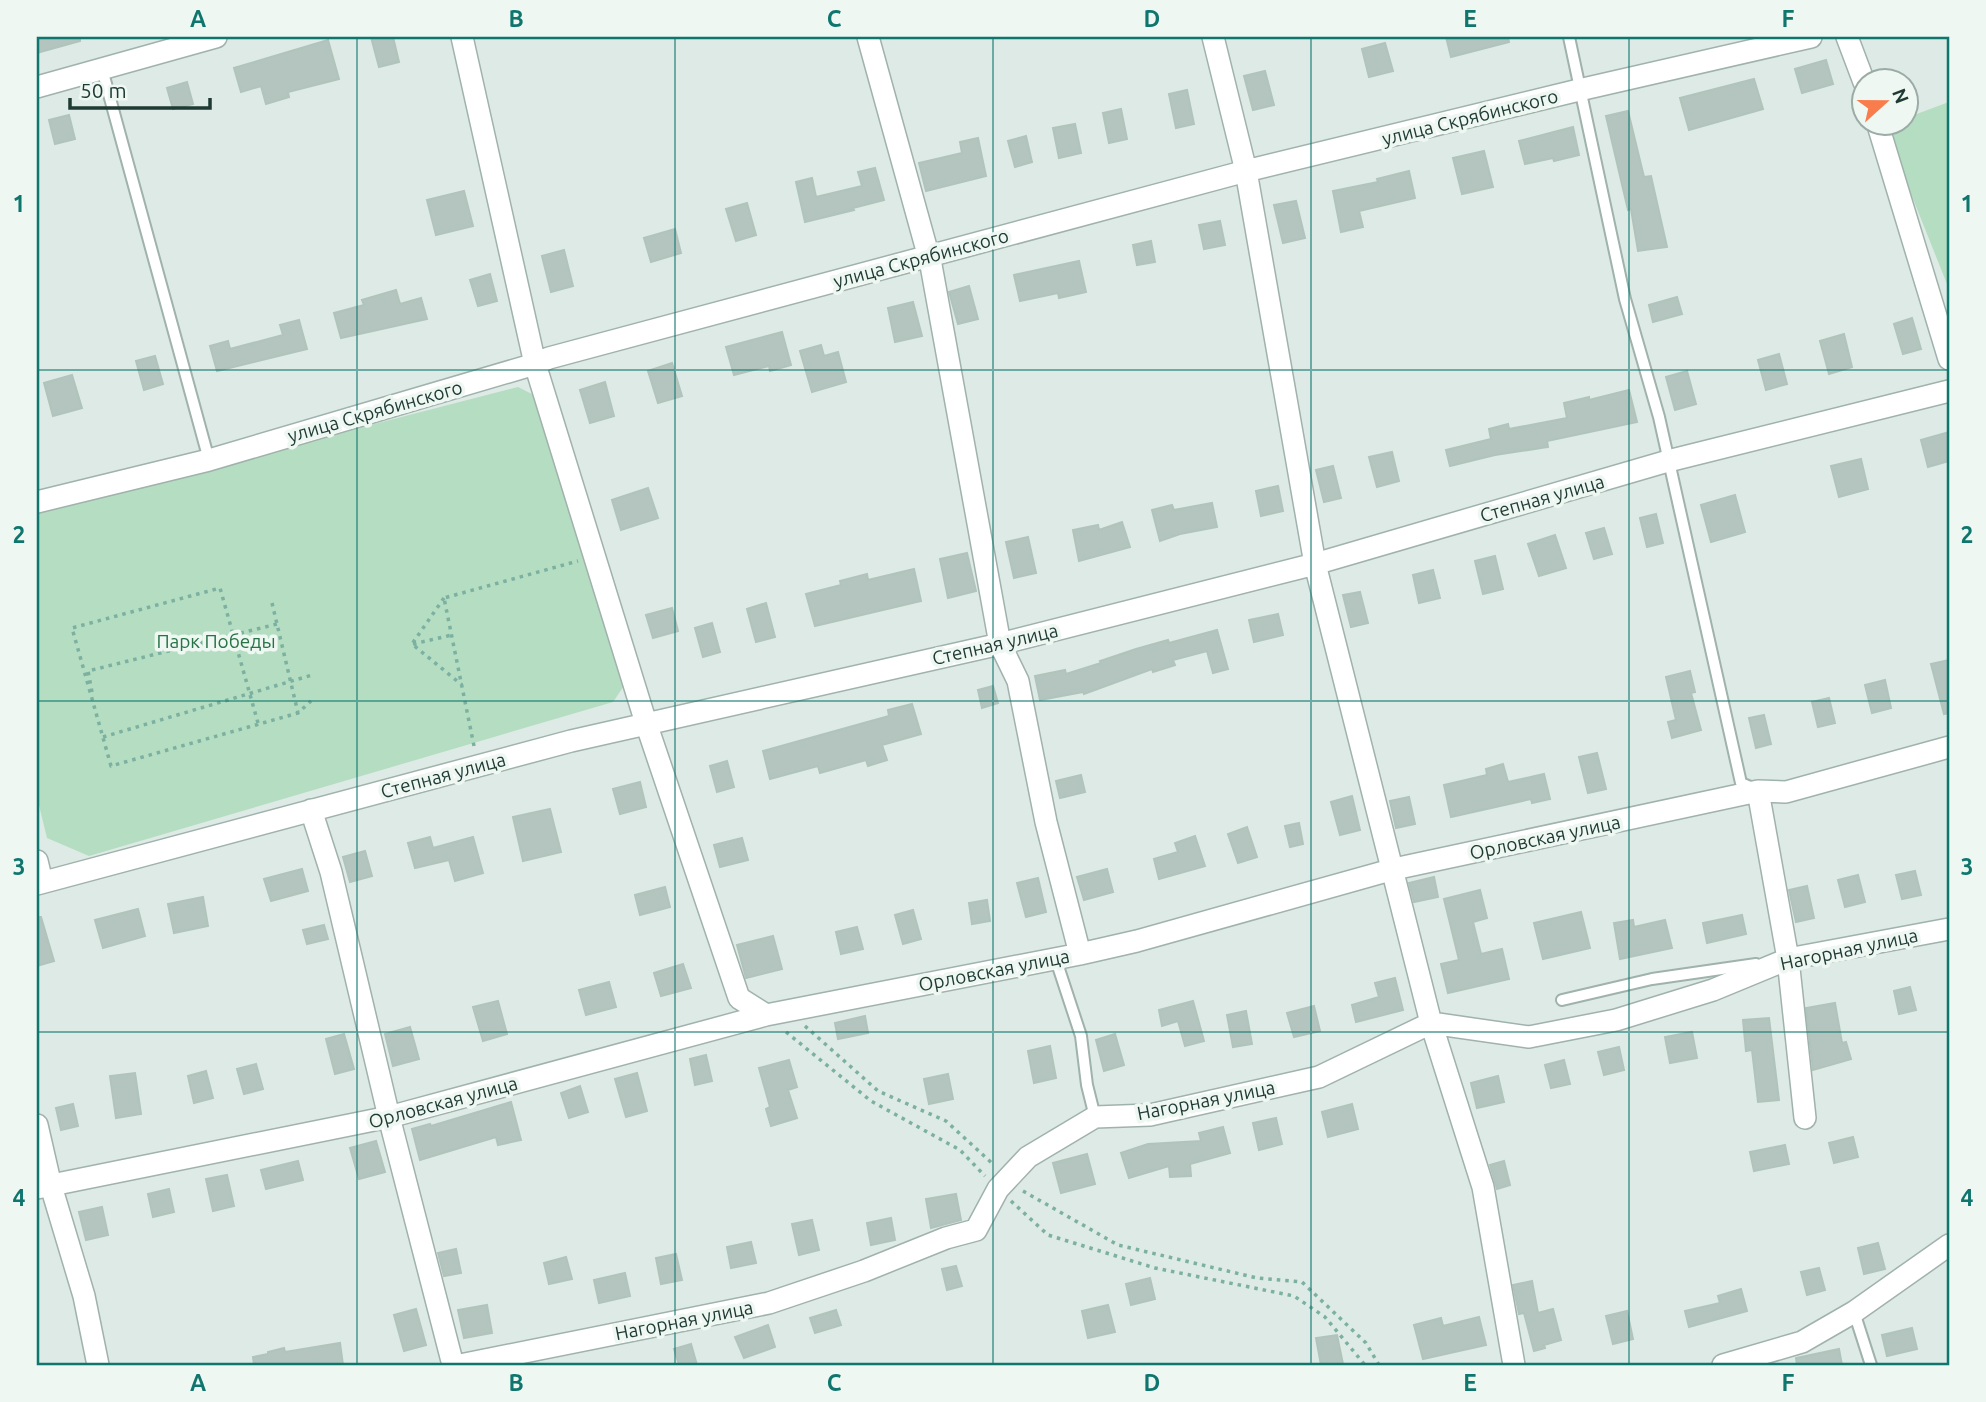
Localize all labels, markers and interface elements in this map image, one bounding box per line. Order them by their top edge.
text: A [190,6,206,31]
text: B [508,6,524,31]
text: C [827,6,842,31]
text: D [1144,6,1160,31]
text: E [1463,6,1477,31]
text: F [1782,6,1795,31]
scale bar [70,66,210,110]
north arrow [1850,66,1920,136]
text: 50 m [80,78,127,102]
street label: улица Скрябинского [1380,84,1560,150]
text: N [1888,85,1914,106]
text: 1 [13,191,25,216]
text: 1 [1961,191,1973,216]
street label: улица Скрябинского [831,224,1011,292]
street label: улица Скрябинского [285,376,465,446]
street label: Степная улица [1477,470,1607,526]
text: 2 [13,522,25,547]
text: 2 [1961,522,1973,547]
street label: Степная улица [930,619,1060,669]
park label: Парк Победы [156,630,276,652]
street label: Степная улица [378,748,508,802]
street label: Орловская улица [1468,810,1622,864]
text: 3 [13,854,25,879]
text: 3 [1961,854,1973,879]
street label: Нагорная улица [1778,924,1920,974]
street label: Орловская улица [917,945,1071,995]
street label: Орловская улица [366,1072,520,1132]
street label: Нагорная улица [1135,1076,1277,1124]
text: 4 [13,1185,26,1210]
text: 4 [1961,1185,1974,1210]
street label: Нагорная улица [613,1296,755,1344]
text: A [190,1370,206,1395]
text: B [508,1370,524,1395]
text: C [827,1370,842,1395]
text: D [1144,1370,1160,1395]
text: E [1463,1370,1477,1395]
text: F [1782,1370,1795,1395]

